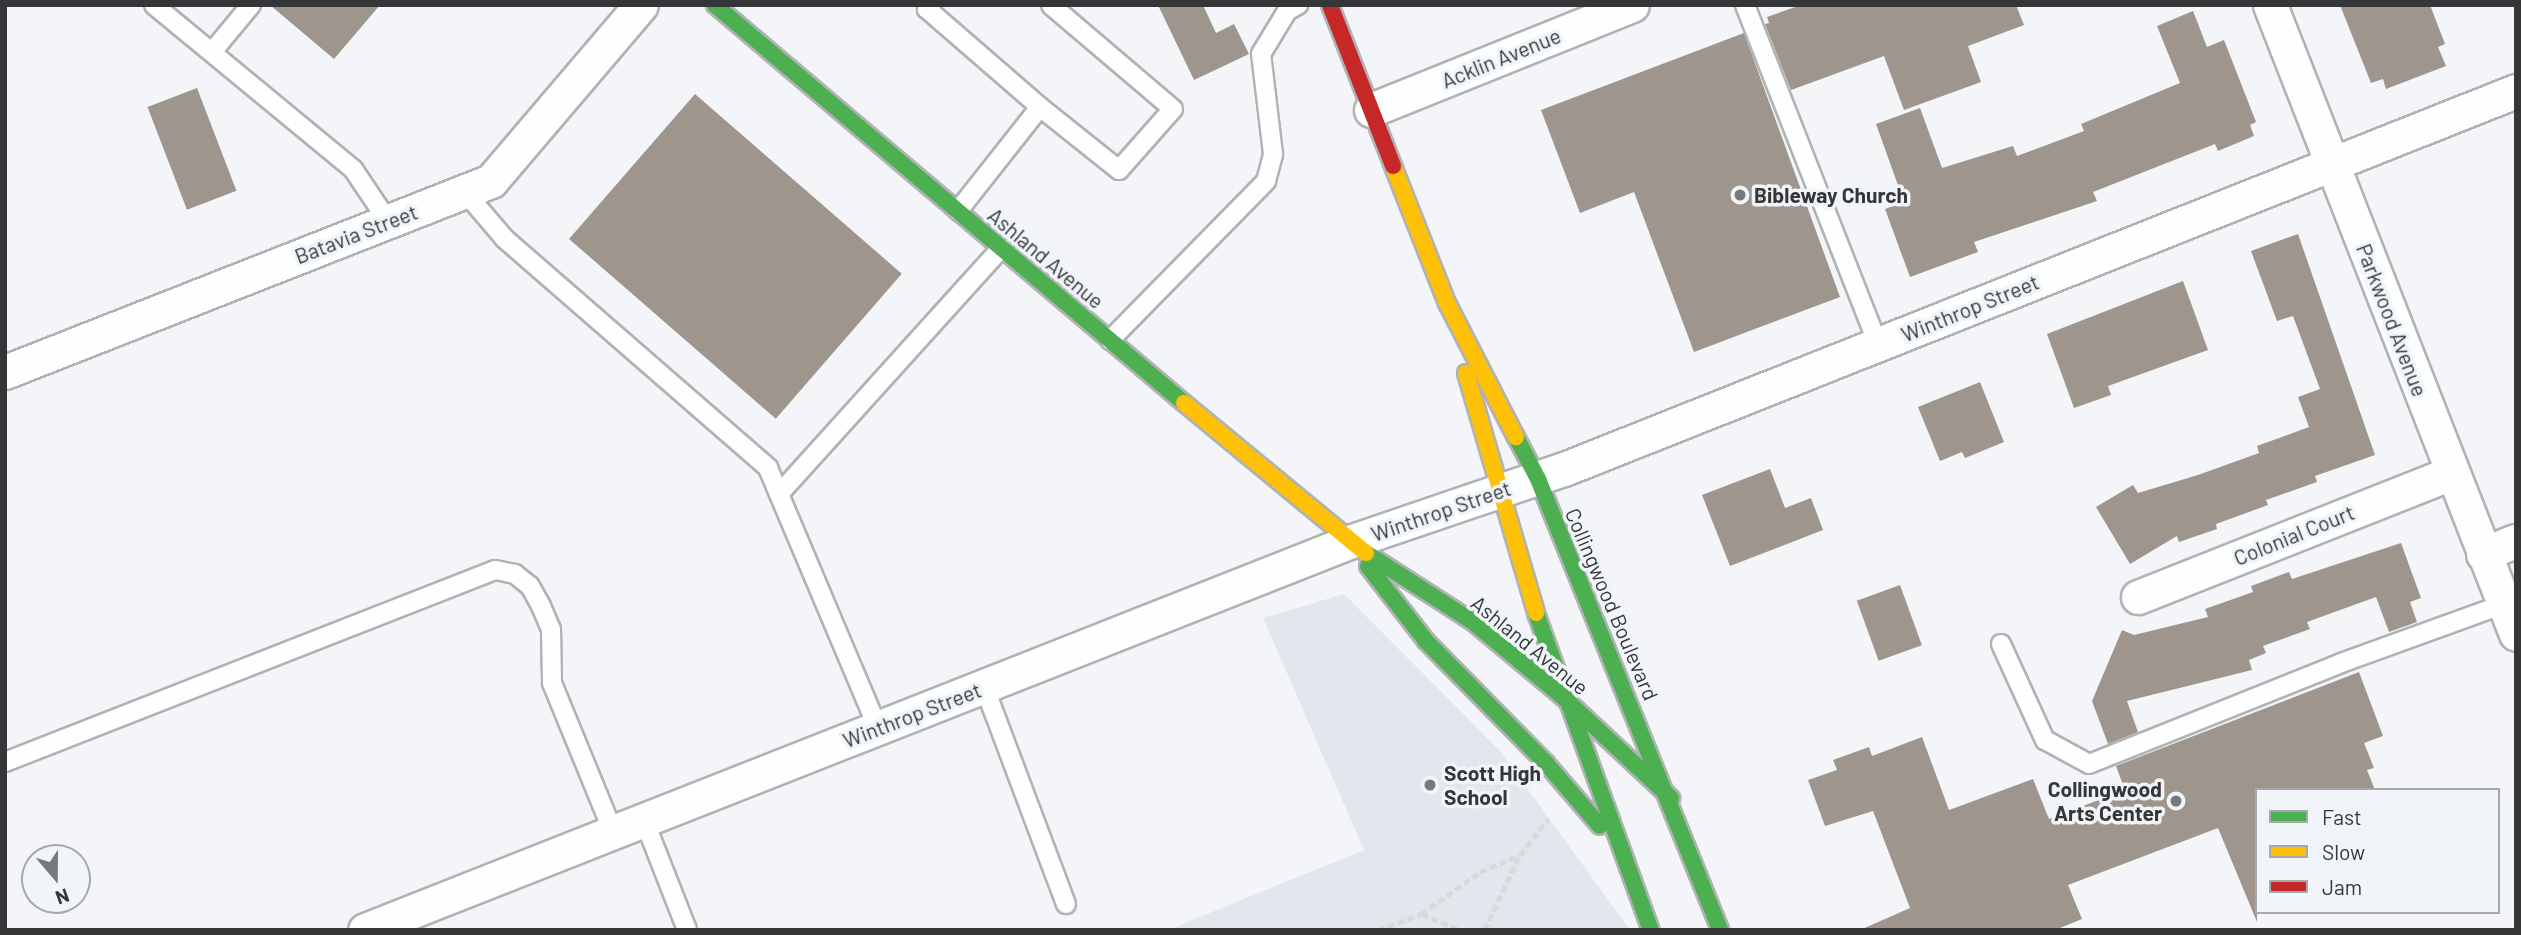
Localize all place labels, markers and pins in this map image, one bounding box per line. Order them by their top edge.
place label: Bibleway Church [1754,182,1908,208]
marker: Bibleway Church [1732,187,1748,203]
place label: Scott High School [1444,760,1541,810]
place label: Collingwood Arts Center [2048,776,2162,826]
marker: Scott High School [1422,777,1438,793]
marker: Collingwood Arts Center [2168,793,2184,809]

